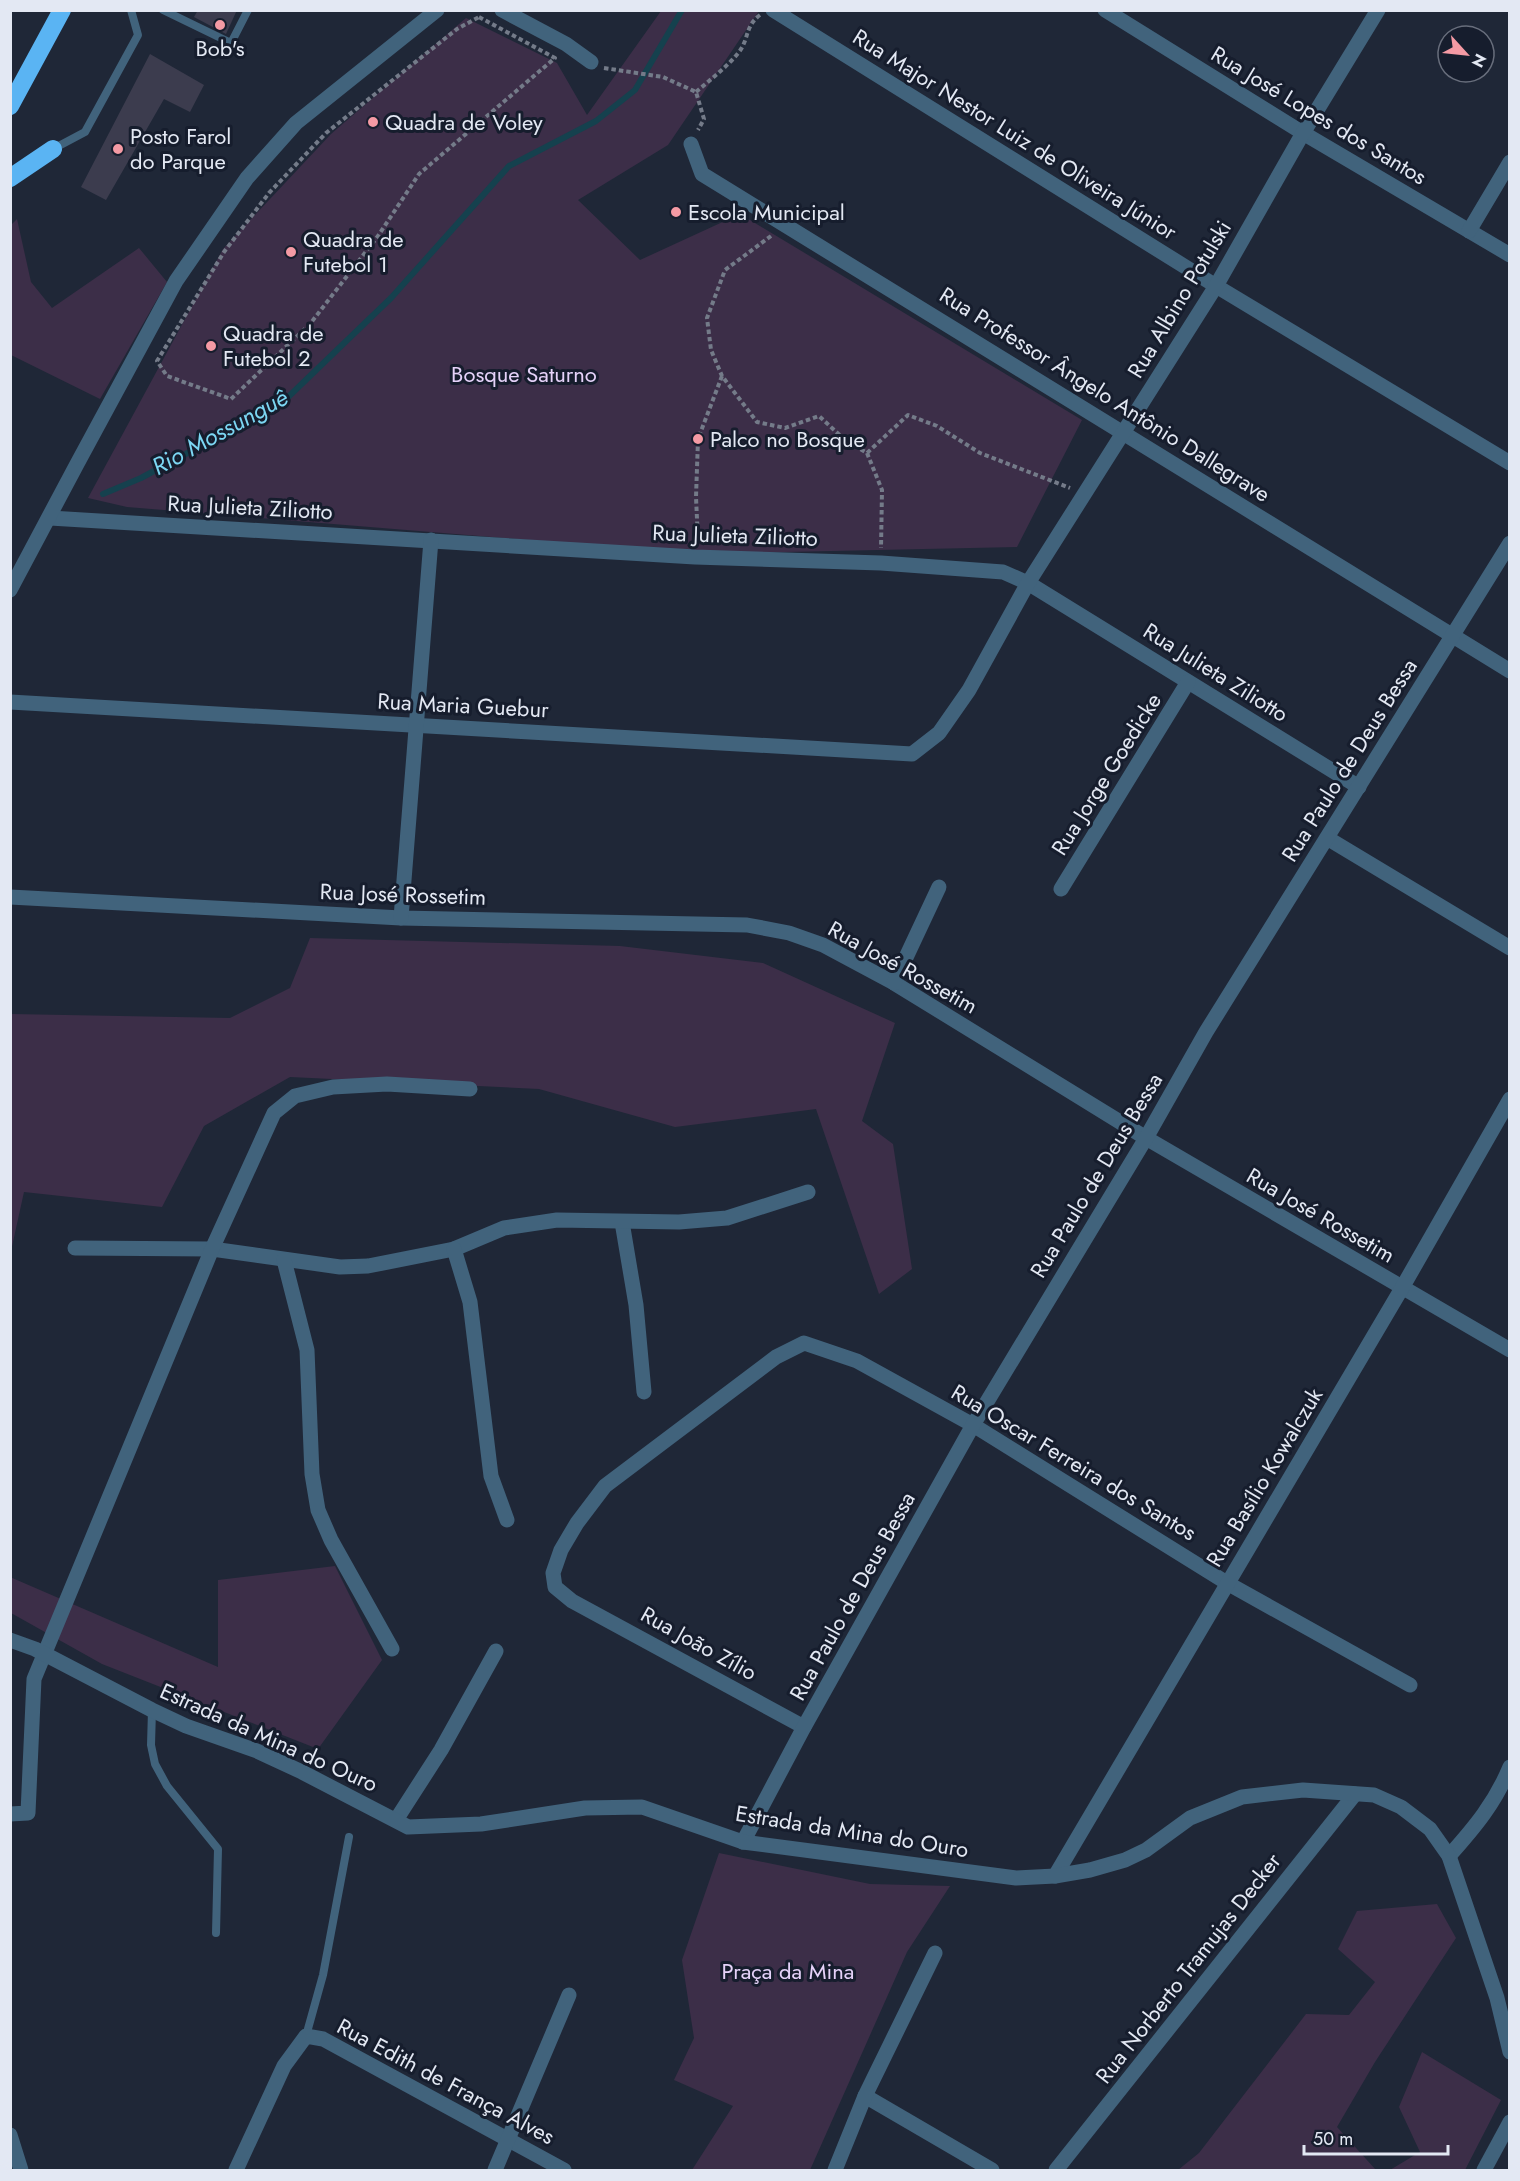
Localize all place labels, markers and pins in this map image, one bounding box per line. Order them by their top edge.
marker: Bob's [213,18,227,32]
place label: Bob's [195,32,245,64]
place label: Quadra de Voley [385,106,543,138]
marker: Quadra de Voley [366,115,380,129]
place label: Posto Farol do Parque [130,120,231,177]
marker: Posto Farol do Parque [111,142,125,156]
place label: Escola Municipal [688,196,845,228]
marker: Escola Municipal [669,205,683,219]
place label: Quadra de Futebol 1 [303,223,404,280]
marker: Quadra de Futebol 1 [284,245,298,259]
place label: Quadra de Futebol 2 [223,317,324,374]
marker: Quadra de Futebol 2 [204,339,218,353]
place label: Palco no Bosque [710,423,865,455]
marker: Palco no Bosque [691,432,705,446]

